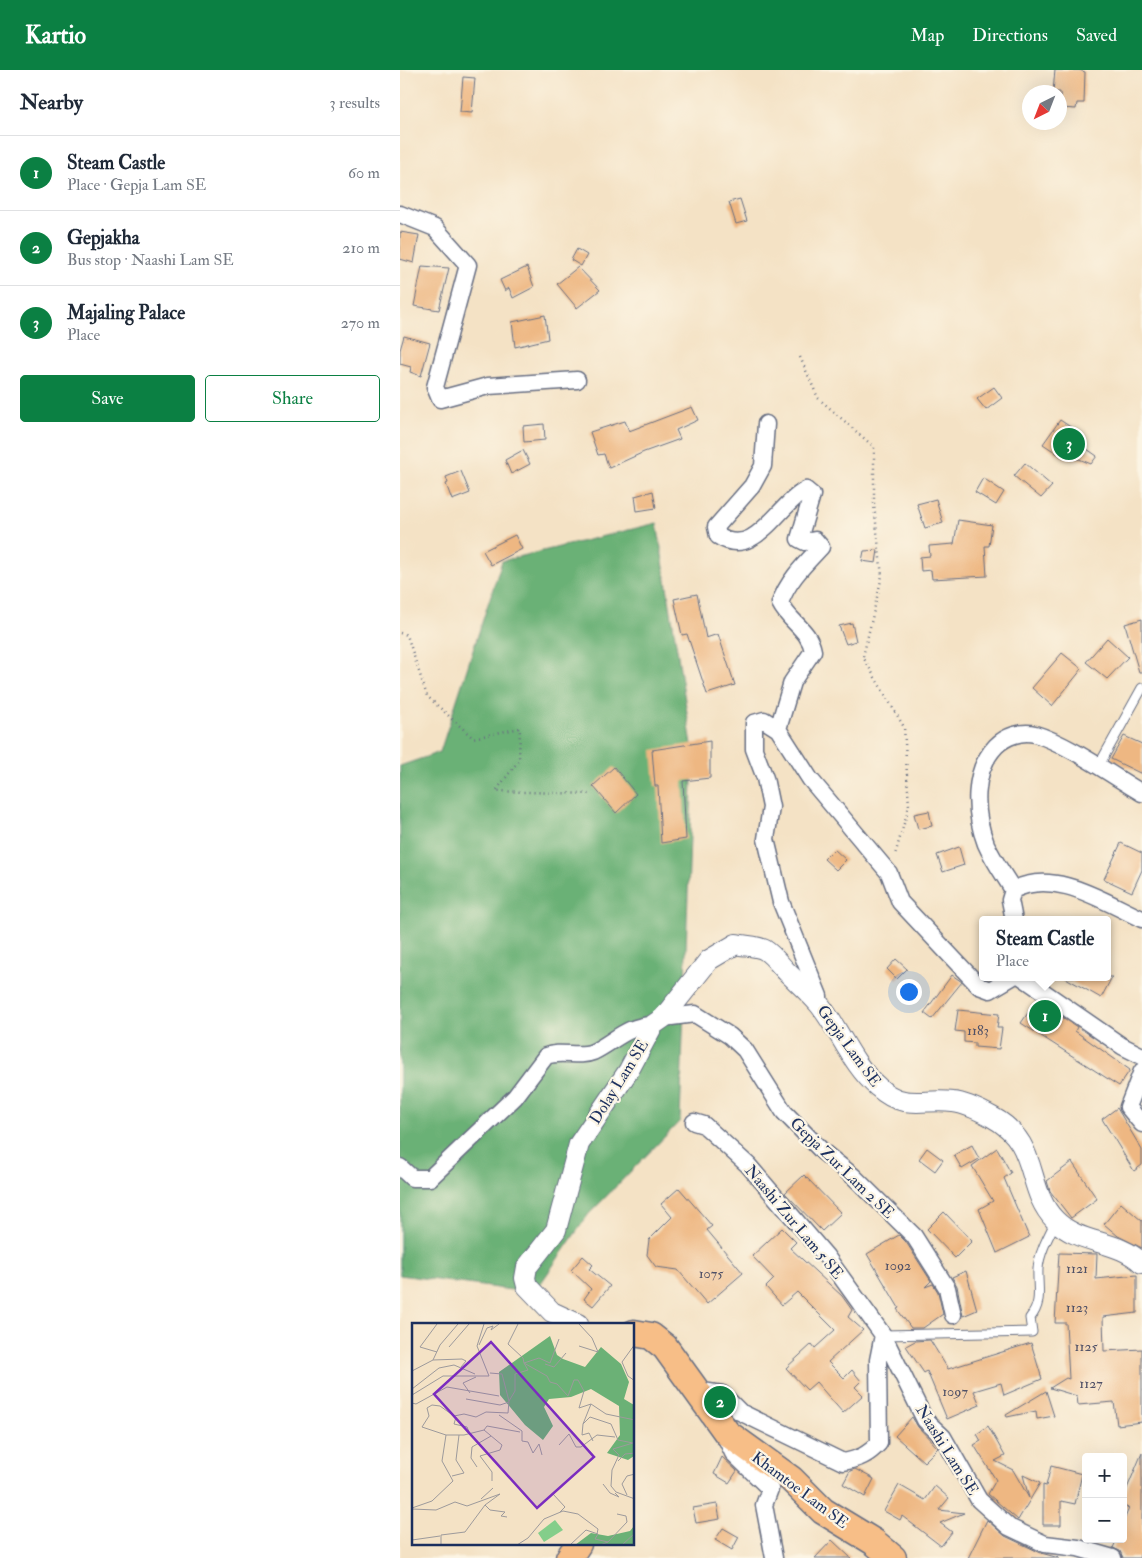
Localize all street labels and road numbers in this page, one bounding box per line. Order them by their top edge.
street label: Gepja Lam SE [812,1001,885,1091]
street label: Dolay Lam SE [585,1036,653,1128]
street label: Gepja Zur Lam 2 SE [785,1113,898,1224]
street label: Naashi Zur Lam 5 SE [740,1161,848,1283]
street label: Naashi Lam SE [911,1401,983,1499]
street label: Khamtoe Lam SE [748,1447,852,1533]

